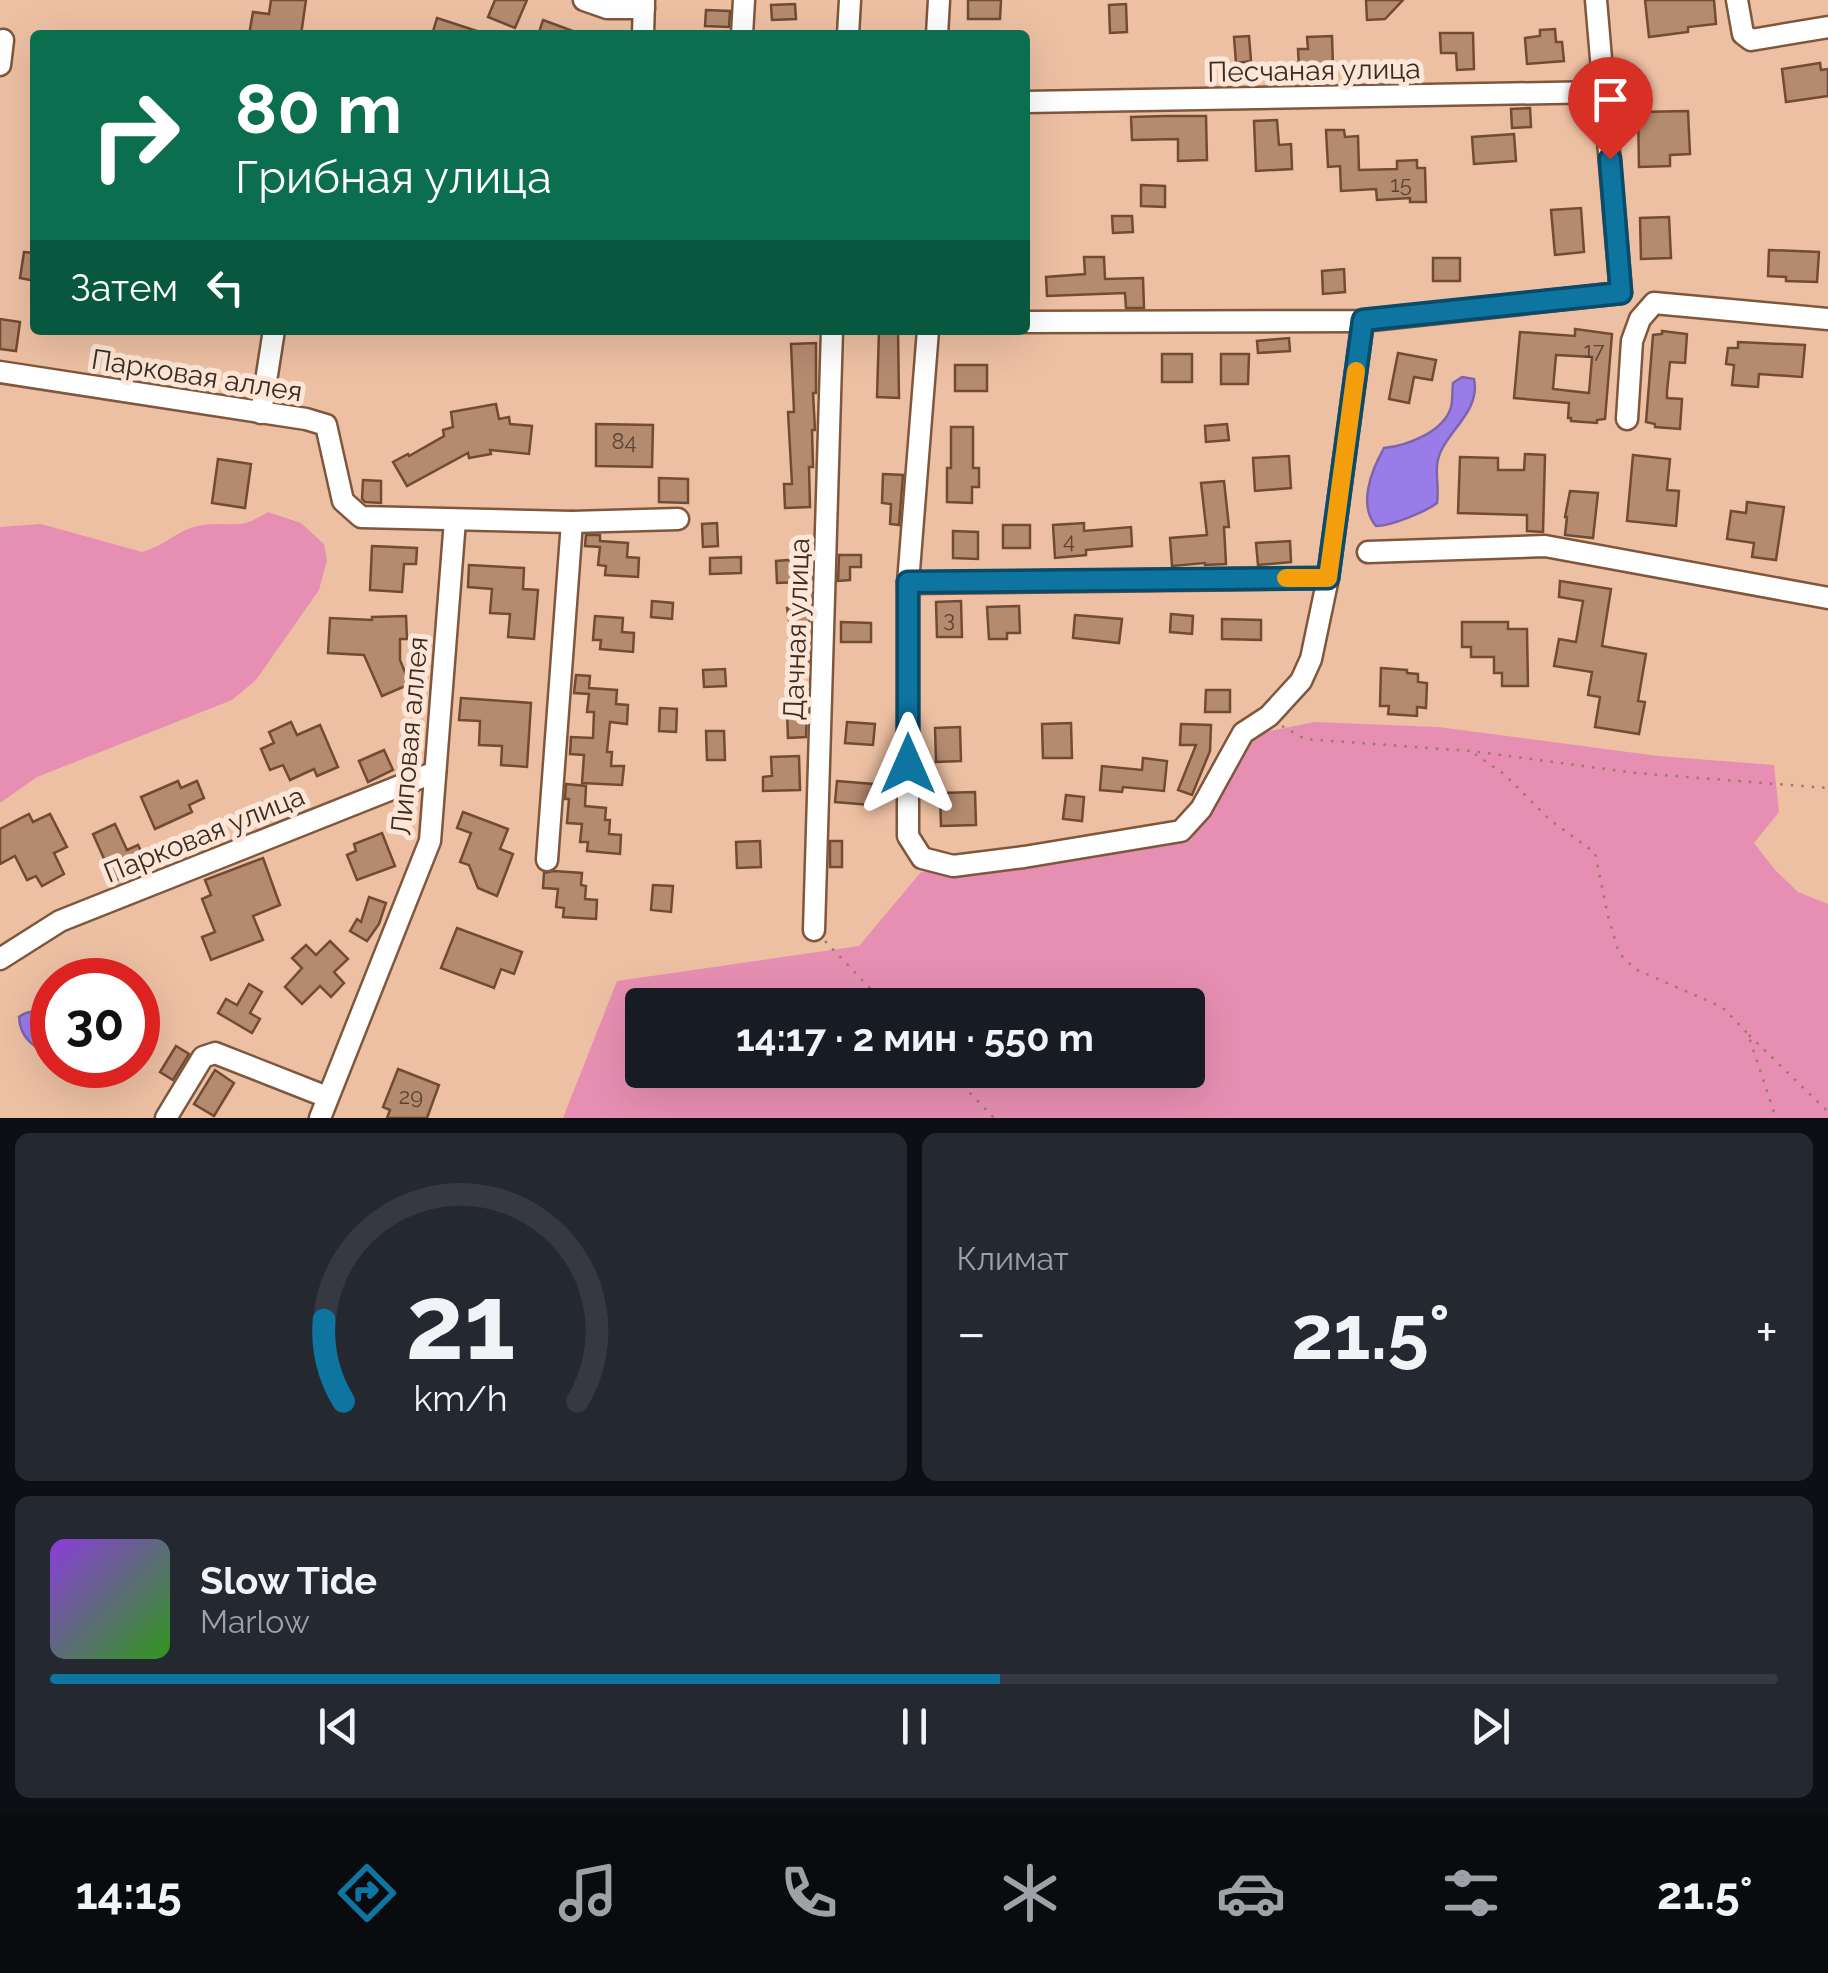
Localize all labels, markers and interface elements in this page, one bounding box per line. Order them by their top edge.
street label: Песчаная улица [1207,52,1421,89]
pin [1568,57,1653,160]
text: 80 m [235,67,402,149]
icon: right [70,70,200,200]
icon: arrive [1583,72,1638,127]
text: Грибная улица [235,151,552,204]
house number: 15 [1390,171,1412,197]
icon: left [198,260,253,315]
text: Затем [70,265,178,310]
house number: 17 [1583,337,1605,363]
street label: Парковая аллея [89,343,305,408]
house number: 84 [611,428,637,454]
house number: 4 [1063,527,1075,553]
street label: Дачная улица [777,537,816,721]
house number: 3 [943,606,955,632]
street label: Липовая аллея [384,635,435,837]
position arrow [856,712,960,816]
street label: Парковая улица [99,779,309,890]
speed limit sign: 30 [30,958,160,1088]
text: 14:17 · 2 мин · 550 m [736,1015,1094,1060]
house number: 29 [399,1083,423,1109]
text: Климат [957,1240,1069,1277]
text: 21 [406,1261,516,1383]
text: 21.5° [1291,1288,1450,1377]
text: − [957,1300,986,1365]
text: + [1755,1300,1778,1365]
text: km/h [414,1377,508,1419]
text: Slow Tide [200,1558,377,1603]
text: Marlow [200,1603,310,1640]
icon: previous [311,1699,366,1754]
icon: pause [887,1699,942,1754]
icon: next [1463,1699,1518,1754]
icon: directions [332,1858,402,1928]
icon: music [553,1858,623,1928]
icon: phone [774,1858,844,1928]
icon: climate [995,1858,1065,1928]
icon: car [1216,1858,1286,1928]
icon: filters [1436,1858,1506,1928]
text: 14:15 [75,1867,182,1920]
text: 21.5° [1657,1867,1753,1920]

